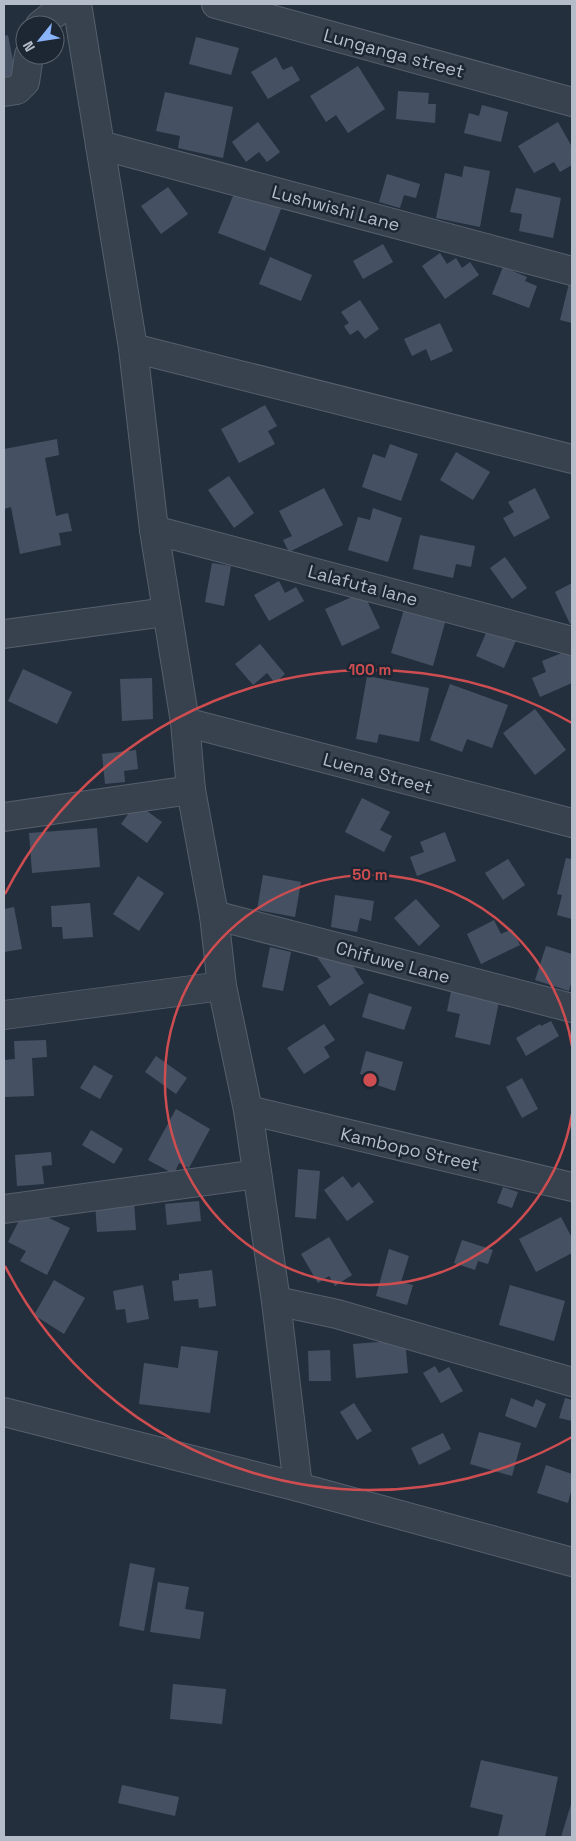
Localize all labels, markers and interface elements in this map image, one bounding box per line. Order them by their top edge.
north arrow [15,15,65,65]
street label: Lunganga street [321,23,467,83]
text: N [19,38,39,55]
street label: Lushwishi Lane [270,180,402,236]
street label: Lalafuta lane [305,559,421,611]
text: 100 m [349,660,391,679]
street label: Luena Street [321,747,435,799]
text: 50 m [352,865,388,884]
street label: Chifuwe Lane [333,936,453,988]
centre of rings [361,1071,379,1089]
street label: Kambopo Street [338,1122,482,1176]

